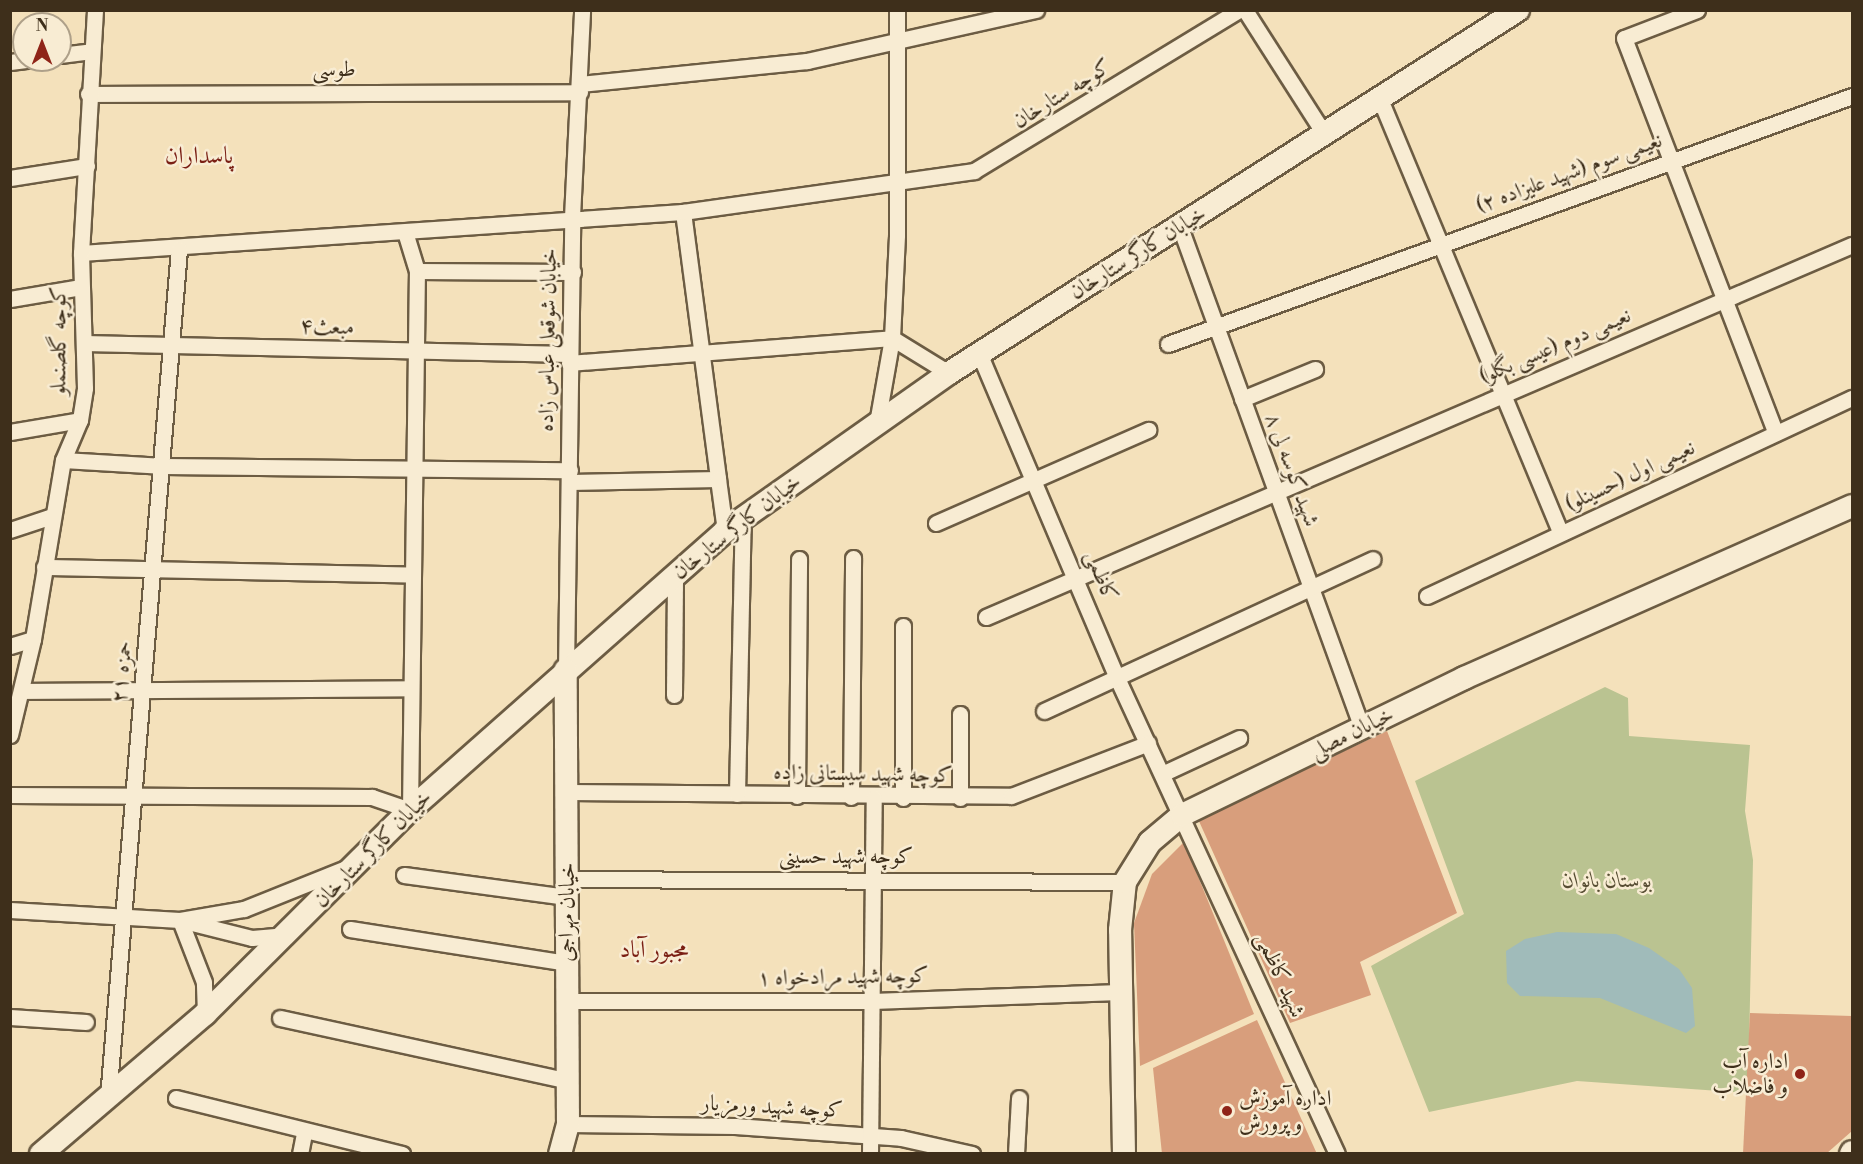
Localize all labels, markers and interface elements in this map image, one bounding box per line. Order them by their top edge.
north arrow [12,12,72,72]
text: N [36,16,48,36]
street label: کوچه ستارخان [1008,53,1116,135]
street label: طوسی [312,57,356,83]
street label: نعیمی سوم (شهید علیزاده ۲) [1472,127,1666,219]
district label: پاسداران [165,143,233,171]
street label: خیابان کارگر ستارخان [1065,200,1211,306]
street label: خیابان شوقعلی عباس زاده [533,248,563,432]
street label: کوچه گلصنملو [46,286,72,396]
street label: نعیمی دوم (عیسی بگلو) [1475,302,1635,390]
street label: مبعث۴ [300,313,354,341]
street label: شهید کوسه لی ۸ [1259,410,1325,530]
street label: نعیمی اول (حسینلو) [1561,434,1699,518]
street label: خیابان کارگر ستارخان [667,469,807,585]
street label: کاظمی [1079,547,1123,605]
street label: حمزه ۲۱ [106,640,138,704]
street label: خیابان مصلی [1306,701,1398,765]
street label: کوچه شهید سیستانی زاده [773,759,953,789]
street label: خیابان کارگر ستارخان [308,784,438,914]
street label: کوچه شهید حسینی [779,844,913,870]
street label: خیابان مهراجی [553,862,581,962]
park label: بوستان بانوان [1562,868,1652,894]
street label: شهید کاظمی [1250,928,1310,1022]
district label: مجبور آباد [619,937,689,965]
street label: ۱ کوچه شهید مرادخواه [757,962,929,992]
place label: اداره آب و فاضلاب [1712,1048,1788,1100]
marker: اداره آب و فاضلاب [1793,1067,1807,1081]
place label: اداره آموزش و پرورش [1239,1085,1331,1136]
street label: کوچه شهید ورمزیار [701,1090,843,1124]
marker: اداره آموزش و پرورش [1220,1104,1234,1118]

